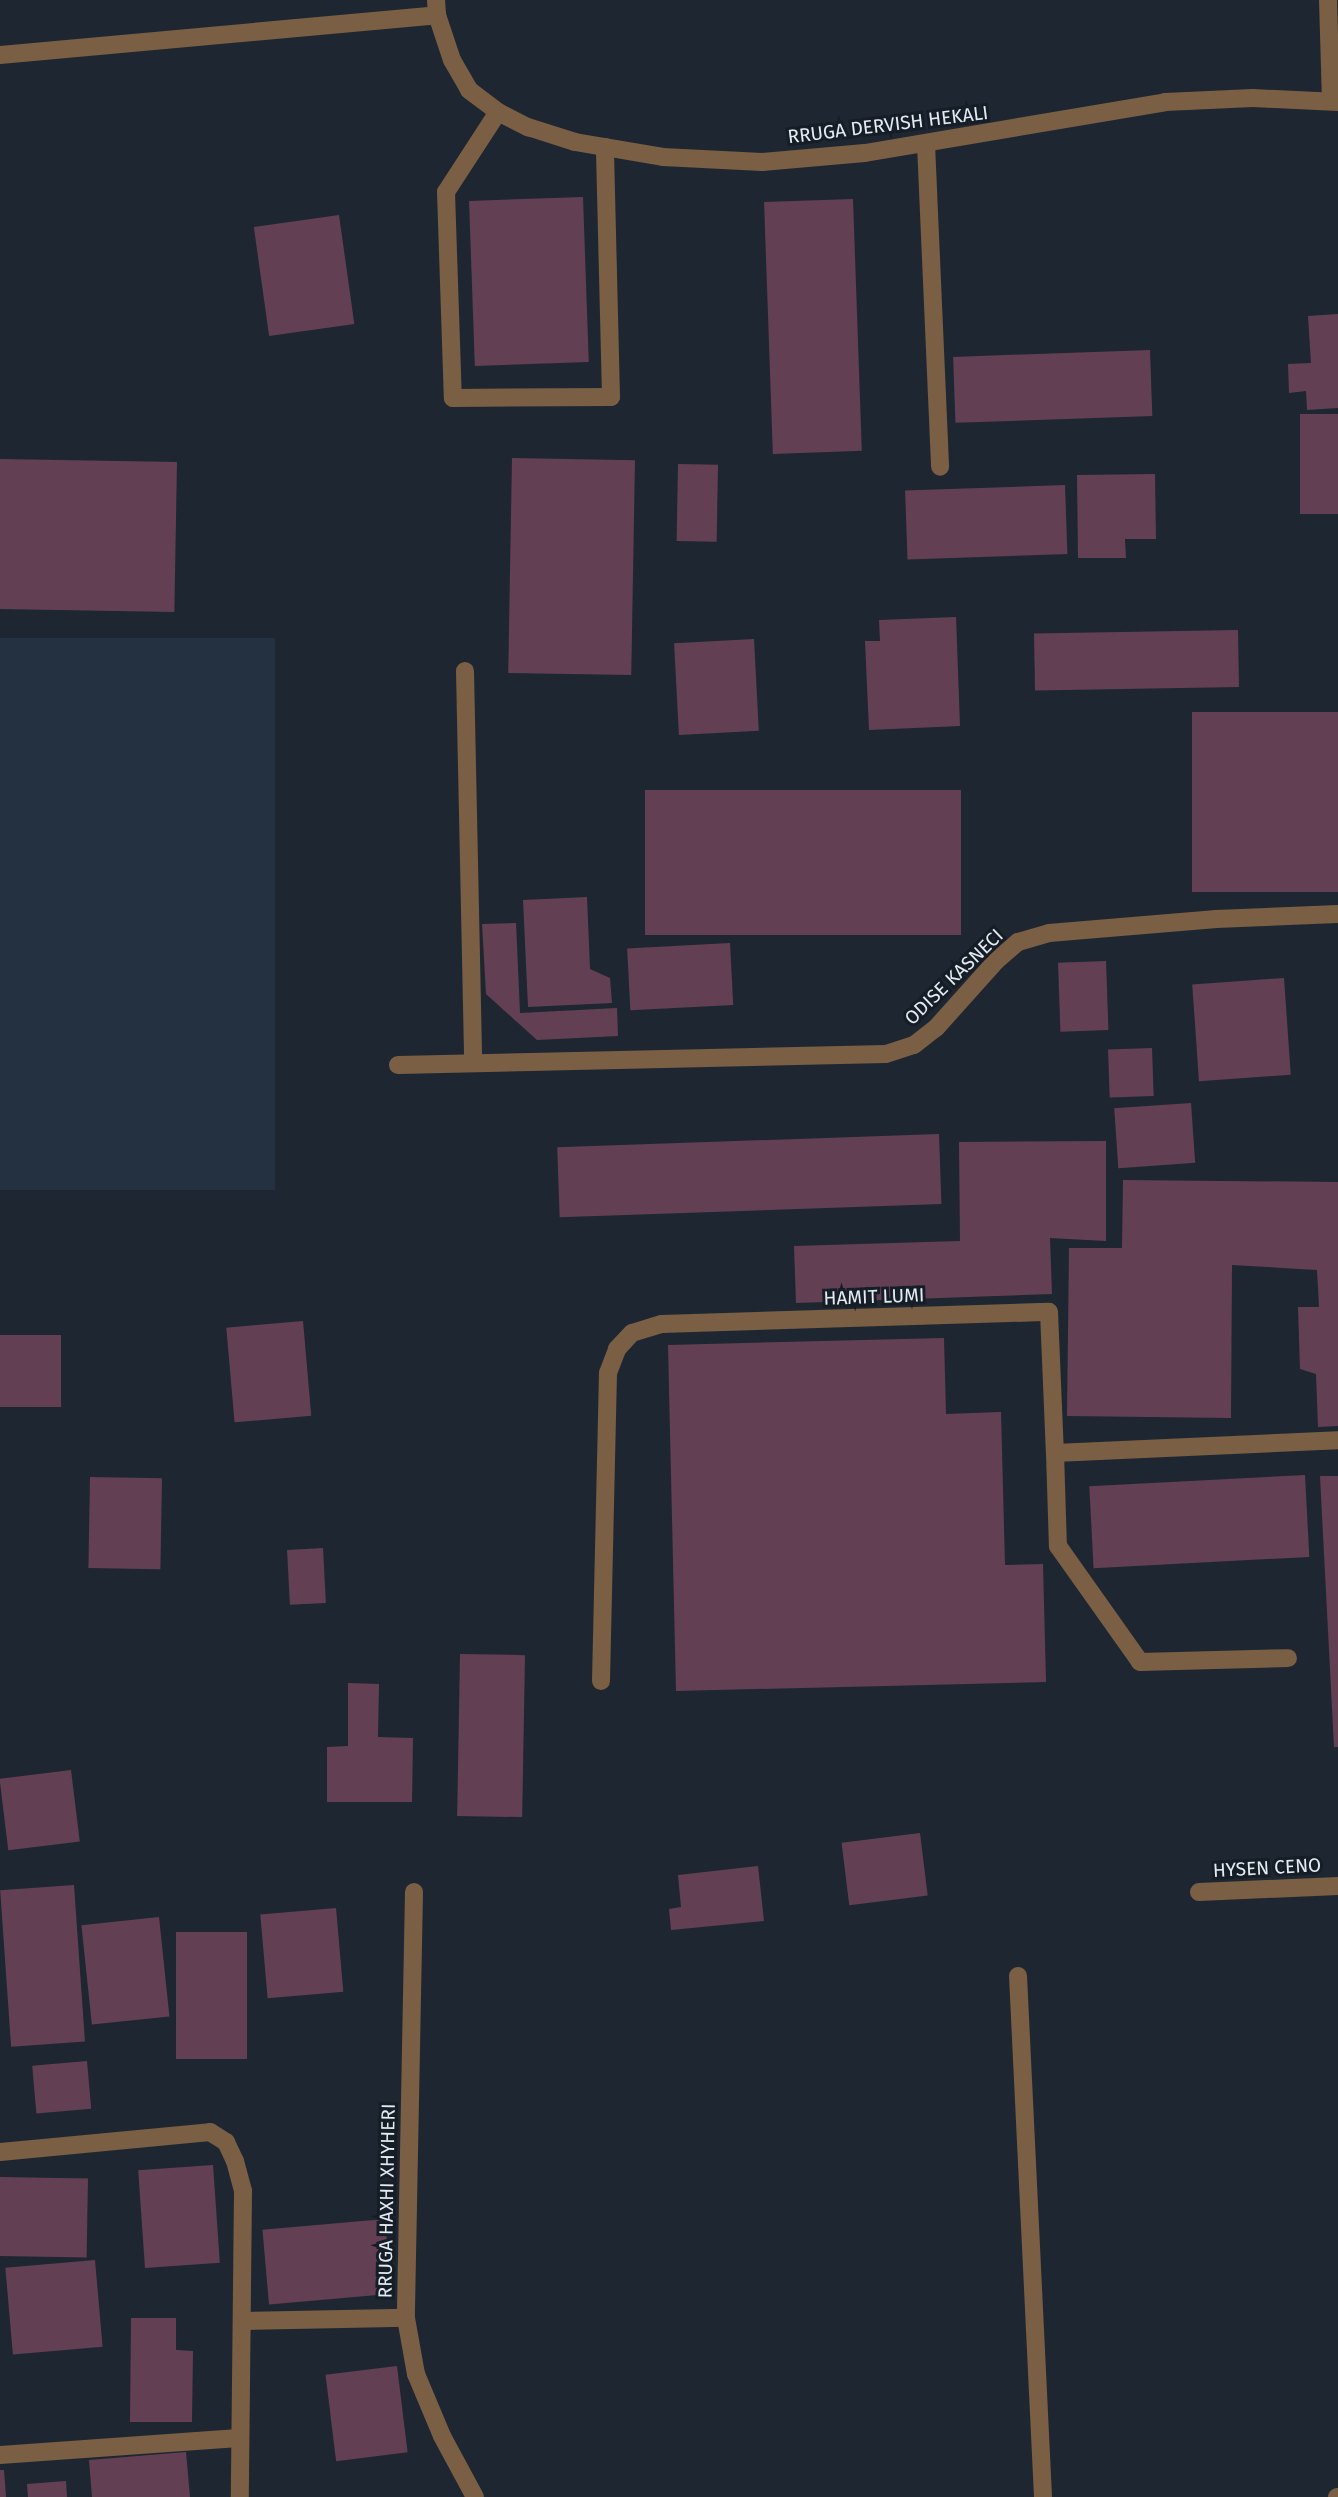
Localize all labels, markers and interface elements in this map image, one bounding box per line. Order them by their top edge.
street label: RRUGA DERVISH HEKALI [786,101,990,149]
street label: ODISE KASNECI [900,924,1008,1030]
street label: HAMIT LUMI [823,1284,925,1310]
street label: HYSEN CENO [1212,1854,1322,1882]
street label: RRUGA HAXHI XHYHERI [374,2103,400,2299]

